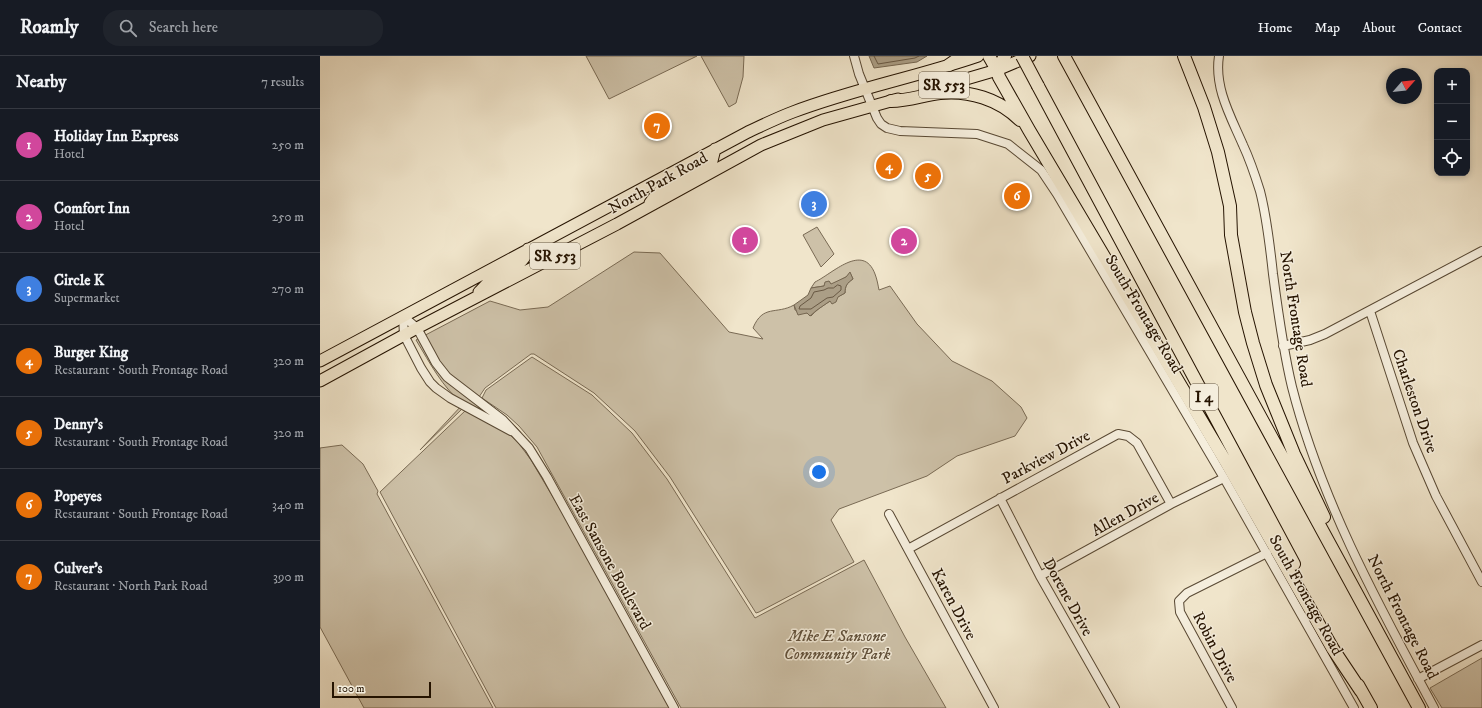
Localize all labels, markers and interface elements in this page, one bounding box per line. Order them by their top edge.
search box [103,10,383,46]
text: Roamly [20,16,79,39]
icon: search [117,17,139,39]
text: Search here [149,18,218,37]
text: Home [1258,19,1292,37]
text: Map [1314,19,1340,37]
text: About [1362,19,1396,37]
text: Contact [1418,19,1462,37]
north arrow [1386,68,1422,104]
map controls [1434,68,1470,176]
button: + [1434,68,1470,104]
text: Nearby [16,71,66,93]
road number: SR 553 [919,72,969,98]
text: 7 results [261,74,304,90]
button: − [1434,104,1470,140]
pin: 7 [644,111,670,141]
text: Holiday Inn Express [54,127,178,146]
text: 1 [27,137,31,153]
text: 250 m [272,137,304,153]
button: locate [1434,140,1470,176]
text: Hotel [54,146,85,162]
street label: North Park Road [605,148,711,218]
pin: 4 [876,151,902,181]
pin: 5 [915,161,941,191]
pin: 6 [1004,181,1030,211]
pin: 3 [801,189,827,219]
text: Comfort Inn [54,199,130,218]
text: 2 [26,209,32,225]
text: 250 m [272,209,304,225]
text: Hotel [54,218,85,234]
pin: 1 [732,225,758,255]
pin: 2 [891,226,917,256]
road number: SR 553 [530,243,580,269]
street label: North Frontage Road [1275,250,1317,388]
street label: South Frontage Road [1101,251,1187,377]
text: Circle K [54,271,104,290]
text: 3 [27,281,31,297]
text: 270 m [272,281,304,297]
text: Supermarket [54,290,120,306]
text: Burger King [54,343,128,362]
street label: Charleston Drive [1388,346,1442,456]
text: 4 [25,353,33,369]
text: 320 m [273,353,304,369]
text: Restaurant · South Frontage Road [54,362,228,378]
road number: I 4 [1190,384,1218,410]
text: Denny's [54,415,103,434]
text: 5 [26,425,32,441]
text: 320 m [273,425,304,441]
street label: Parkview Drive [999,425,1094,489]
text: Restaurant · South Frontage Road [54,434,228,450]
your location [809,462,829,482]
text: Popeyes [54,487,102,506]
street label: Allen Drive [1088,487,1162,541]
street label: East Sansone Boulevard [564,491,656,633]
text: 6 [26,497,32,513]
text: 340 m [272,497,304,513]
text: Restaurant · South Frontage Road [54,506,228,522]
street label: South Frontage Road [1265,531,1347,659]
street label: North Frontage Road [1363,551,1443,683]
street label: Dorene Drive [1038,554,1098,640]
text: Culver's [54,559,103,578]
street label: Karen Drive [927,565,981,643]
text: 7 [26,569,32,585]
text: 390 m [273,569,304,585]
text: Restaurant · North Park Road [54,578,208,594]
street label: Robin Drive [1188,608,1242,686]
park label: Mike E Sansone Community Park [784,626,891,664]
scale bar [332,680,431,699]
text: 100 m [338,682,364,696]

